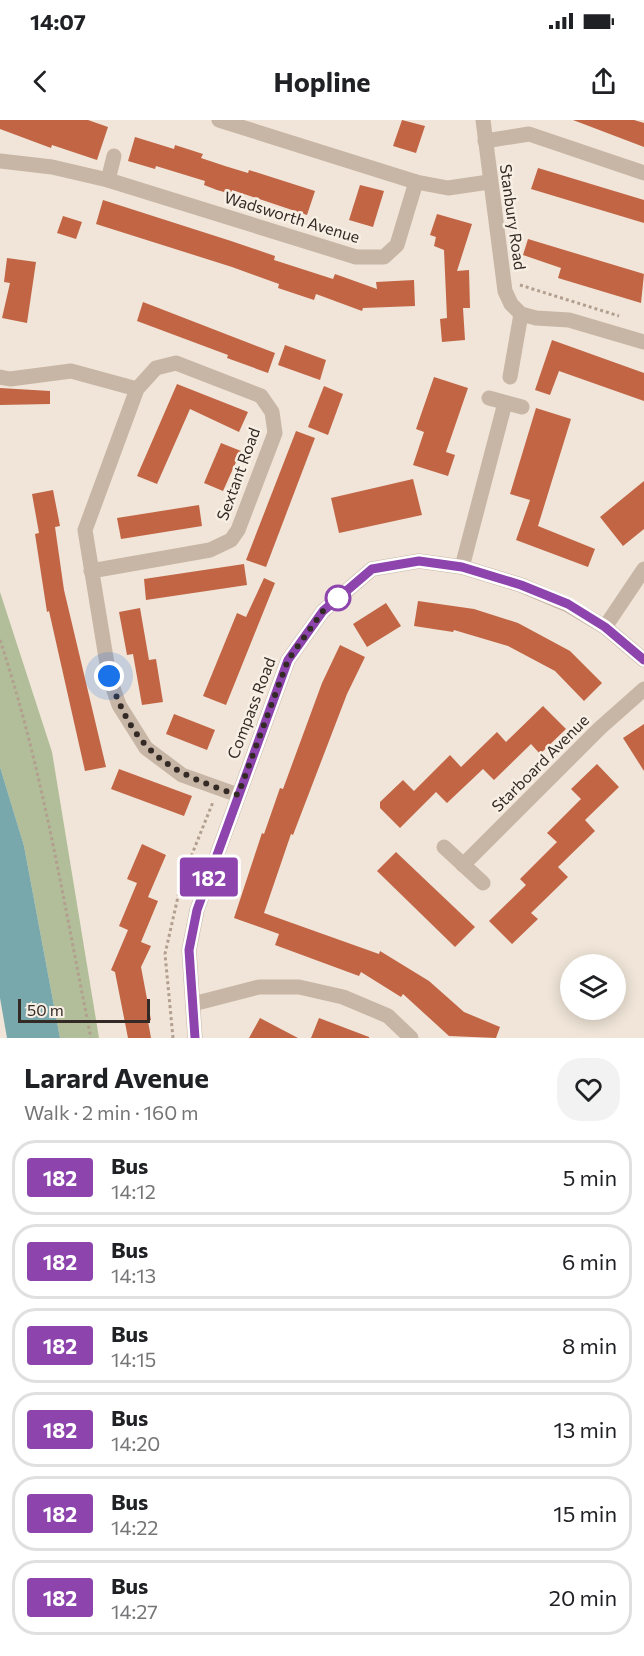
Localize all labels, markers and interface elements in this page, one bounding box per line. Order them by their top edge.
text: 14:07 [30,8,86,35]
icon: back [24,65,57,98]
text: Hopline [273,65,371,98]
icon: share [587,65,620,98]
street label: Stanbury Road [497,163,530,271]
street label: Wadsworth Avenue [222,187,362,246]
street label: Sextant Road [212,425,263,523]
unlabelled marker [325,585,351,611]
street label: Compass Road [222,654,279,761]
your location [94,661,124,691]
street label: Starboard Avenue [487,710,592,815]
line badge: 182 [174,858,244,897]
text: 182 [192,865,226,890]
map controls [560,954,626,1020]
button: layers [560,954,626,1020]
scale bar [18,996,150,1024]
text: 50 m [27,1000,64,1019]
button: heart [557,1058,620,1121]
text: Larard Avenue [24,1060,209,1094]
text: Walk · 2 min · 160 m [24,1100,198,1124]
text: Bus [111,1152,148,1179]
text: 5 min [563,1164,617,1191]
text: 182 [43,1165,77,1190]
text: 14:12 [111,1179,156,1203]
text: Bus [111,1236,148,1263]
text: 6 min [562,1248,617,1275]
text: 182 [43,1249,77,1274]
text: 14:13 [111,1263,156,1287]
text: Bus [111,1320,148,1347]
text: 8 min [562,1332,617,1359]
text: 182 [43,1333,77,1358]
text: 14:15 [111,1347,156,1371]
text: Bus [111,1404,148,1431]
text: 13 min [553,1416,617,1443]
text: 182 [43,1417,77,1442]
text: 14:20 [111,1431,160,1455]
text: Bus [111,1488,148,1515]
text: 15 min [553,1500,617,1527]
text: 182 [43,1501,77,1526]
text: 14:22 [111,1515,158,1539]
text: Bus [111,1572,148,1599]
text: 20 min [549,1584,617,1611]
text: 182 [43,1585,77,1610]
text: 14:27 [111,1599,158,1623]

